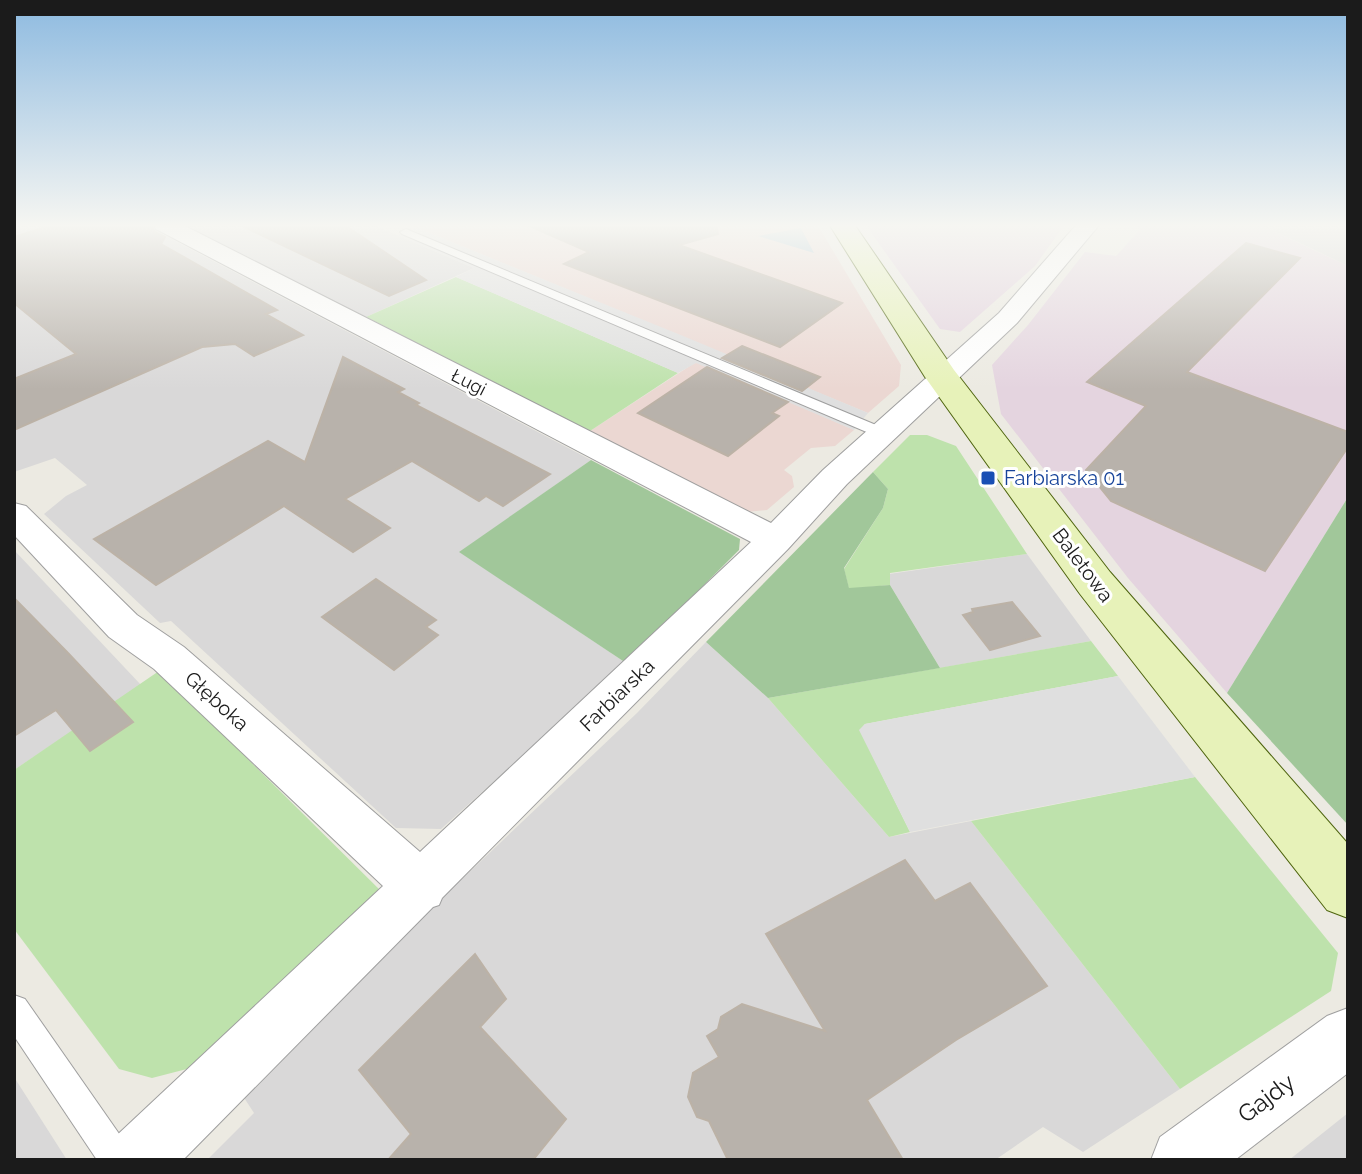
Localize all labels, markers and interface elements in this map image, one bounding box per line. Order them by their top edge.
street label: Ługi [448,364,490,400]
place label: Farbiarska 01 [1004,466,1124,490]
marker: Farbiarska 01 [979,469,997,487]
street label: Baletowa [1047,523,1119,607]
street label: Farbiarska [575,654,659,736]
street label: Głęboka [180,666,254,736]
street label: Gajdy [1232,1067,1300,1129]

